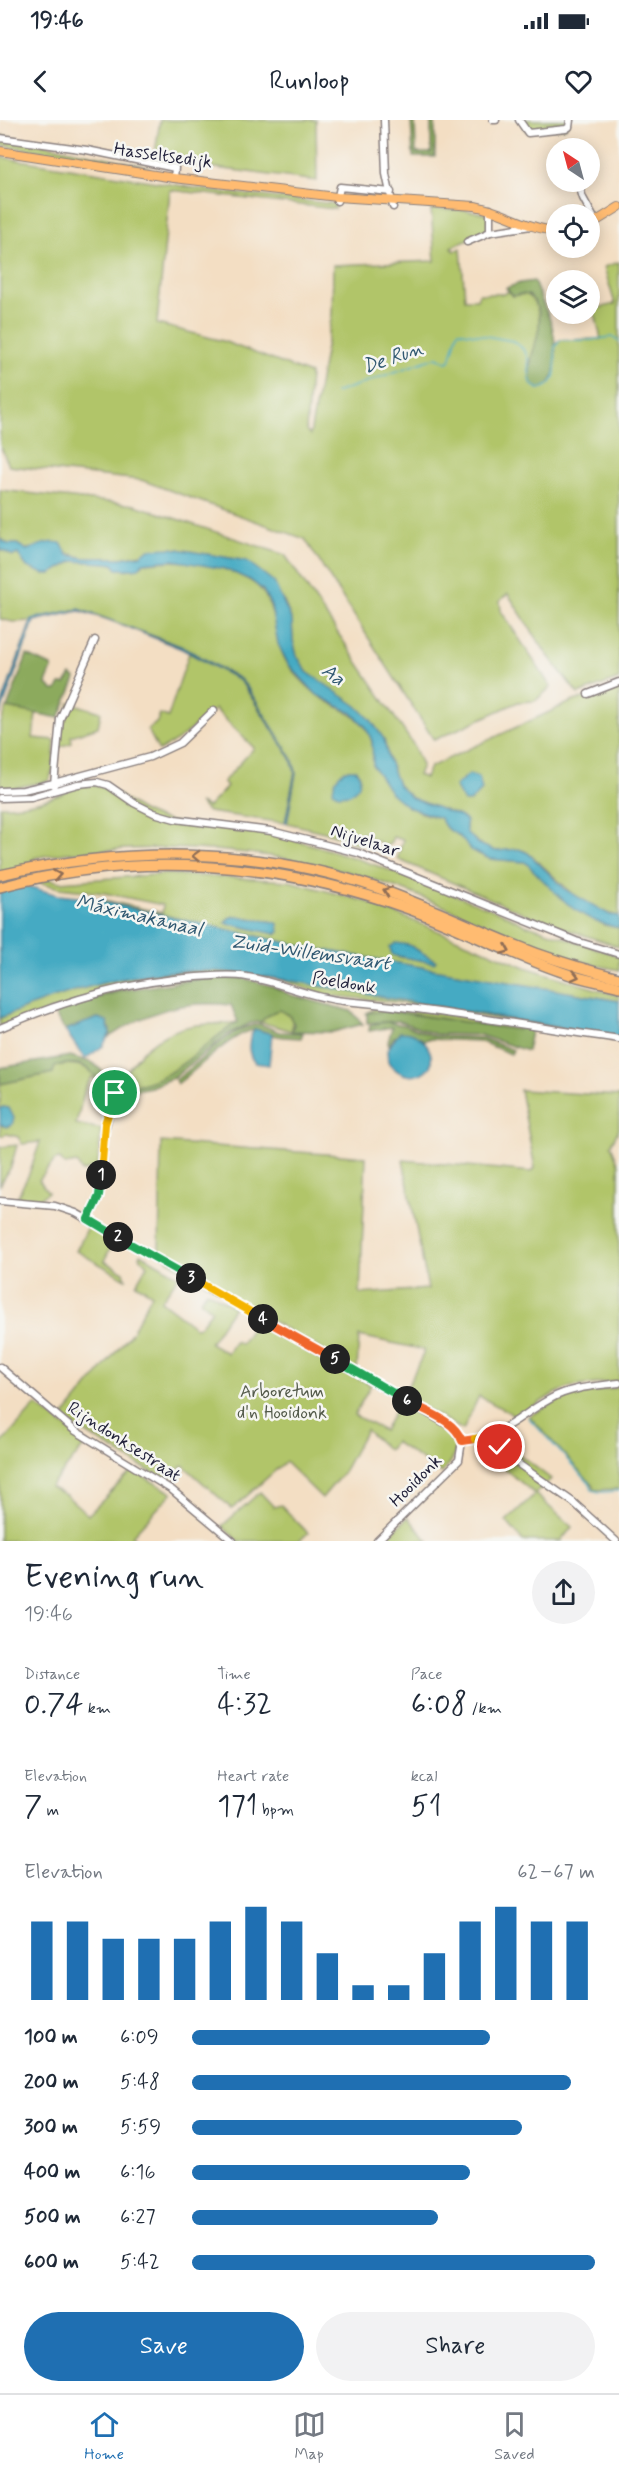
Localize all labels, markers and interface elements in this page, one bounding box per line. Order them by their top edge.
text: 19:46 [30,7,84,35]
text: Runloop [269,64,350,99]
icon: back [24,65,57,98]
icon: heart [562,65,595,98]
street label: Hasseltsedijk [112,137,214,175]
north arrow [546,138,600,192]
map controls [546,138,600,324]
button: locate [546,204,600,258]
button: layers [546,270,600,324]
water label: De Run [359,335,427,381]
water label: Aa [316,657,350,693]
street label: Nijvelaar [328,819,403,864]
one-way arrow [191,849,200,862]
one-way arrow [52,869,61,881]
one-way arrow [382,886,393,899]
water label: Máximakanaal [73,888,207,944]
water label: Zuid-Willemsvaart [228,928,394,978]
one-way arrow [500,943,511,955]
street label: Poeldonk [310,966,378,1000]
one-way arrow [569,969,580,981]
pin [89,1067,140,1118]
icon: arrive [98,1076,131,1109]
pin: 1 [86,1160,116,1190]
text: 1 [97,1164,105,1185]
pin: 2 [103,1222,133,1252]
text: 2 [114,1226,122,1247]
pin: 3 [176,1263,206,1293]
text: 3 [187,1267,195,1288]
pin: 4 [248,1304,278,1334]
text: 4 [258,1308,268,1329]
pin: 5 [320,1344,350,1374]
text: 5 [330,1348,340,1369]
park label: Arboretum d'n Hooidonk [237,1380,327,1425]
pin: 6 [392,1386,422,1416]
text: 6 [403,1390,411,1411]
street label: Rijndonksestraat [63,1396,186,1488]
pin [474,1421,525,1472]
icon: check [483,1430,516,1463]
street label: Hooidonk [384,1449,448,1513]
text: Evening run [24,1556,204,1600]
button: share [532,1561,595,1624]
text: 19:46 [24,1601,73,1628]
text: Distance [24,1664,80,1685]
text: Time [217,1664,251,1685]
text: Pace [411,1664,443,1685]
text: 0.74 [24,1685,83,1724]
text: 4:32 [217,1685,272,1724]
text: 6:08 [411,1685,467,1724]
text: km [83,1698,111,1719]
text: /km [467,1698,502,1719]
text: Elevation [24,1766,87,1787]
text: Heart rate [217,1766,289,1787]
text: kcal [411,1766,438,1787]
text: 7 [24,1787,42,1826]
text: 171 [217,1787,258,1826]
text: 51 [411,1787,442,1826]
text: m [42,1800,59,1821]
text: bpm [258,1800,294,1821]
text: Elevation [24,1859,103,1886]
text: 62–67 m [517,1859,595,1886]
text: 100 m [24,2024,78,2051]
text: 6:09 [120,2024,159,2051]
text: 200 m [24,2069,79,2096]
text: 5:48 [120,2069,160,2096]
text: 300 m [24,2114,78,2141]
text: 5:59 [120,2114,161,2141]
text: 400 m [24,2159,80,2186]
text: 6:16 [120,2159,156,2186]
text: 500 m [24,2204,81,2231]
text: 6:27 [120,2204,155,2231]
text: 600 m [24,2249,79,2276]
text: 5:42 [120,2249,160,2276]
button: Save [24,2312,304,2381]
button: Share [316,2312,595,2381]
tab: Home [84,2408,124,2465]
tab: Map [293,2408,326,2465]
tab: Saved [494,2408,535,2465]

